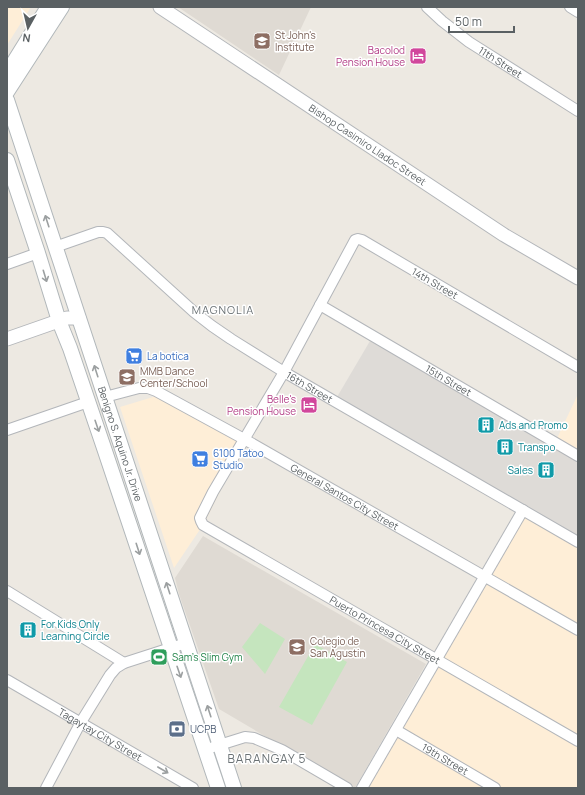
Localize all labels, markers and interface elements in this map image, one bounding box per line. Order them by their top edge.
north arrow [8,8,48,48]
scale bar [449,8,514,34]
text: 50 m [455,13,482,30]
place label: St John's Institute [275,28,316,54]
text: N [21,30,31,46]
school or university icon: St John's Institute [252,31,272,51]
place label: Bacolod Pension House [336,43,405,69]
street label: 11th Street [476,43,525,81]
hotel icon: Bacolod Pension House [408,46,428,66]
street label: Bishop Casimiro Lladoc Street [306,101,429,189]
one-way arrow [43,215,50,228]
street label: 14th Street [409,264,461,302]
one-way arrow [42,270,49,283]
district label: MAGNOLIA [192,302,254,317]
supermarket icon: La botica [124,346,144,366]
place label: La botica [147,349,189,363]
street label: 15th Street [423,361,474,399]
place label: MMB Dance Center/School [140,364,208,390]
one-way arrow [92,365,100,377]
school or university icon: MMB Dance Center/School [117,367,137,387]
street label: 16th Street [284,368,335,406]
street label: Benigno S. Aquino Jr. Drive [95,384,146,503]
place label: Belle's Pension House [227,392,296,418]
hotel icon: Belle's Pension House [299,395,319,415]
building icon: Ads and Promo [476,415,496,435]
place label: Ads and Promo [499,418,568,432]
one-way arrow [93,419,101,431]
building icon: Transpo [495,437,515,457]
place label: Transpo [518,440,556,454]
place label: 6100 Tatoo Studio [213,446,264,472]
supermarket icon: 6100 Tatoo Studio [190,449,210,469]
street label: General Santos City Street [288,460,401,533]
building icon: Sales [536,460,556,480]
place label: Sales [508,463,533,477]
one-way arrow [134,543,142,555]
one-way arrow [164,581,171,594]
street label: Puerto Princesa City Street [327,593,443,667]
place label: For Kids Only Learning Circle [41,617,110,643]
building icon: For Kids Only Learning Circle [18,620,38,640]
place label: Colegio de San Agustin [310,634,365,660]
school or university icon: Colegio de San Agustin [287,637,307,657]
sports icon: Sam's Slim Gym [149,647,169,667]
place label: Sam's Slim Gym [172,650,243,664]
one-way arrow [176,666,183,679]
street label: Tagaytay City Street [56,704,145,764]
one-way arrow [204,705,212,717]
bank icon: UCPB [167,719,187,739]
place label: UCPB [190,722,216,736]
street label: 19th Street [419,740,471,778]
district label: BARANGAY 5 [228,750,306,767]
one-way arrow [157,767,169,775]

